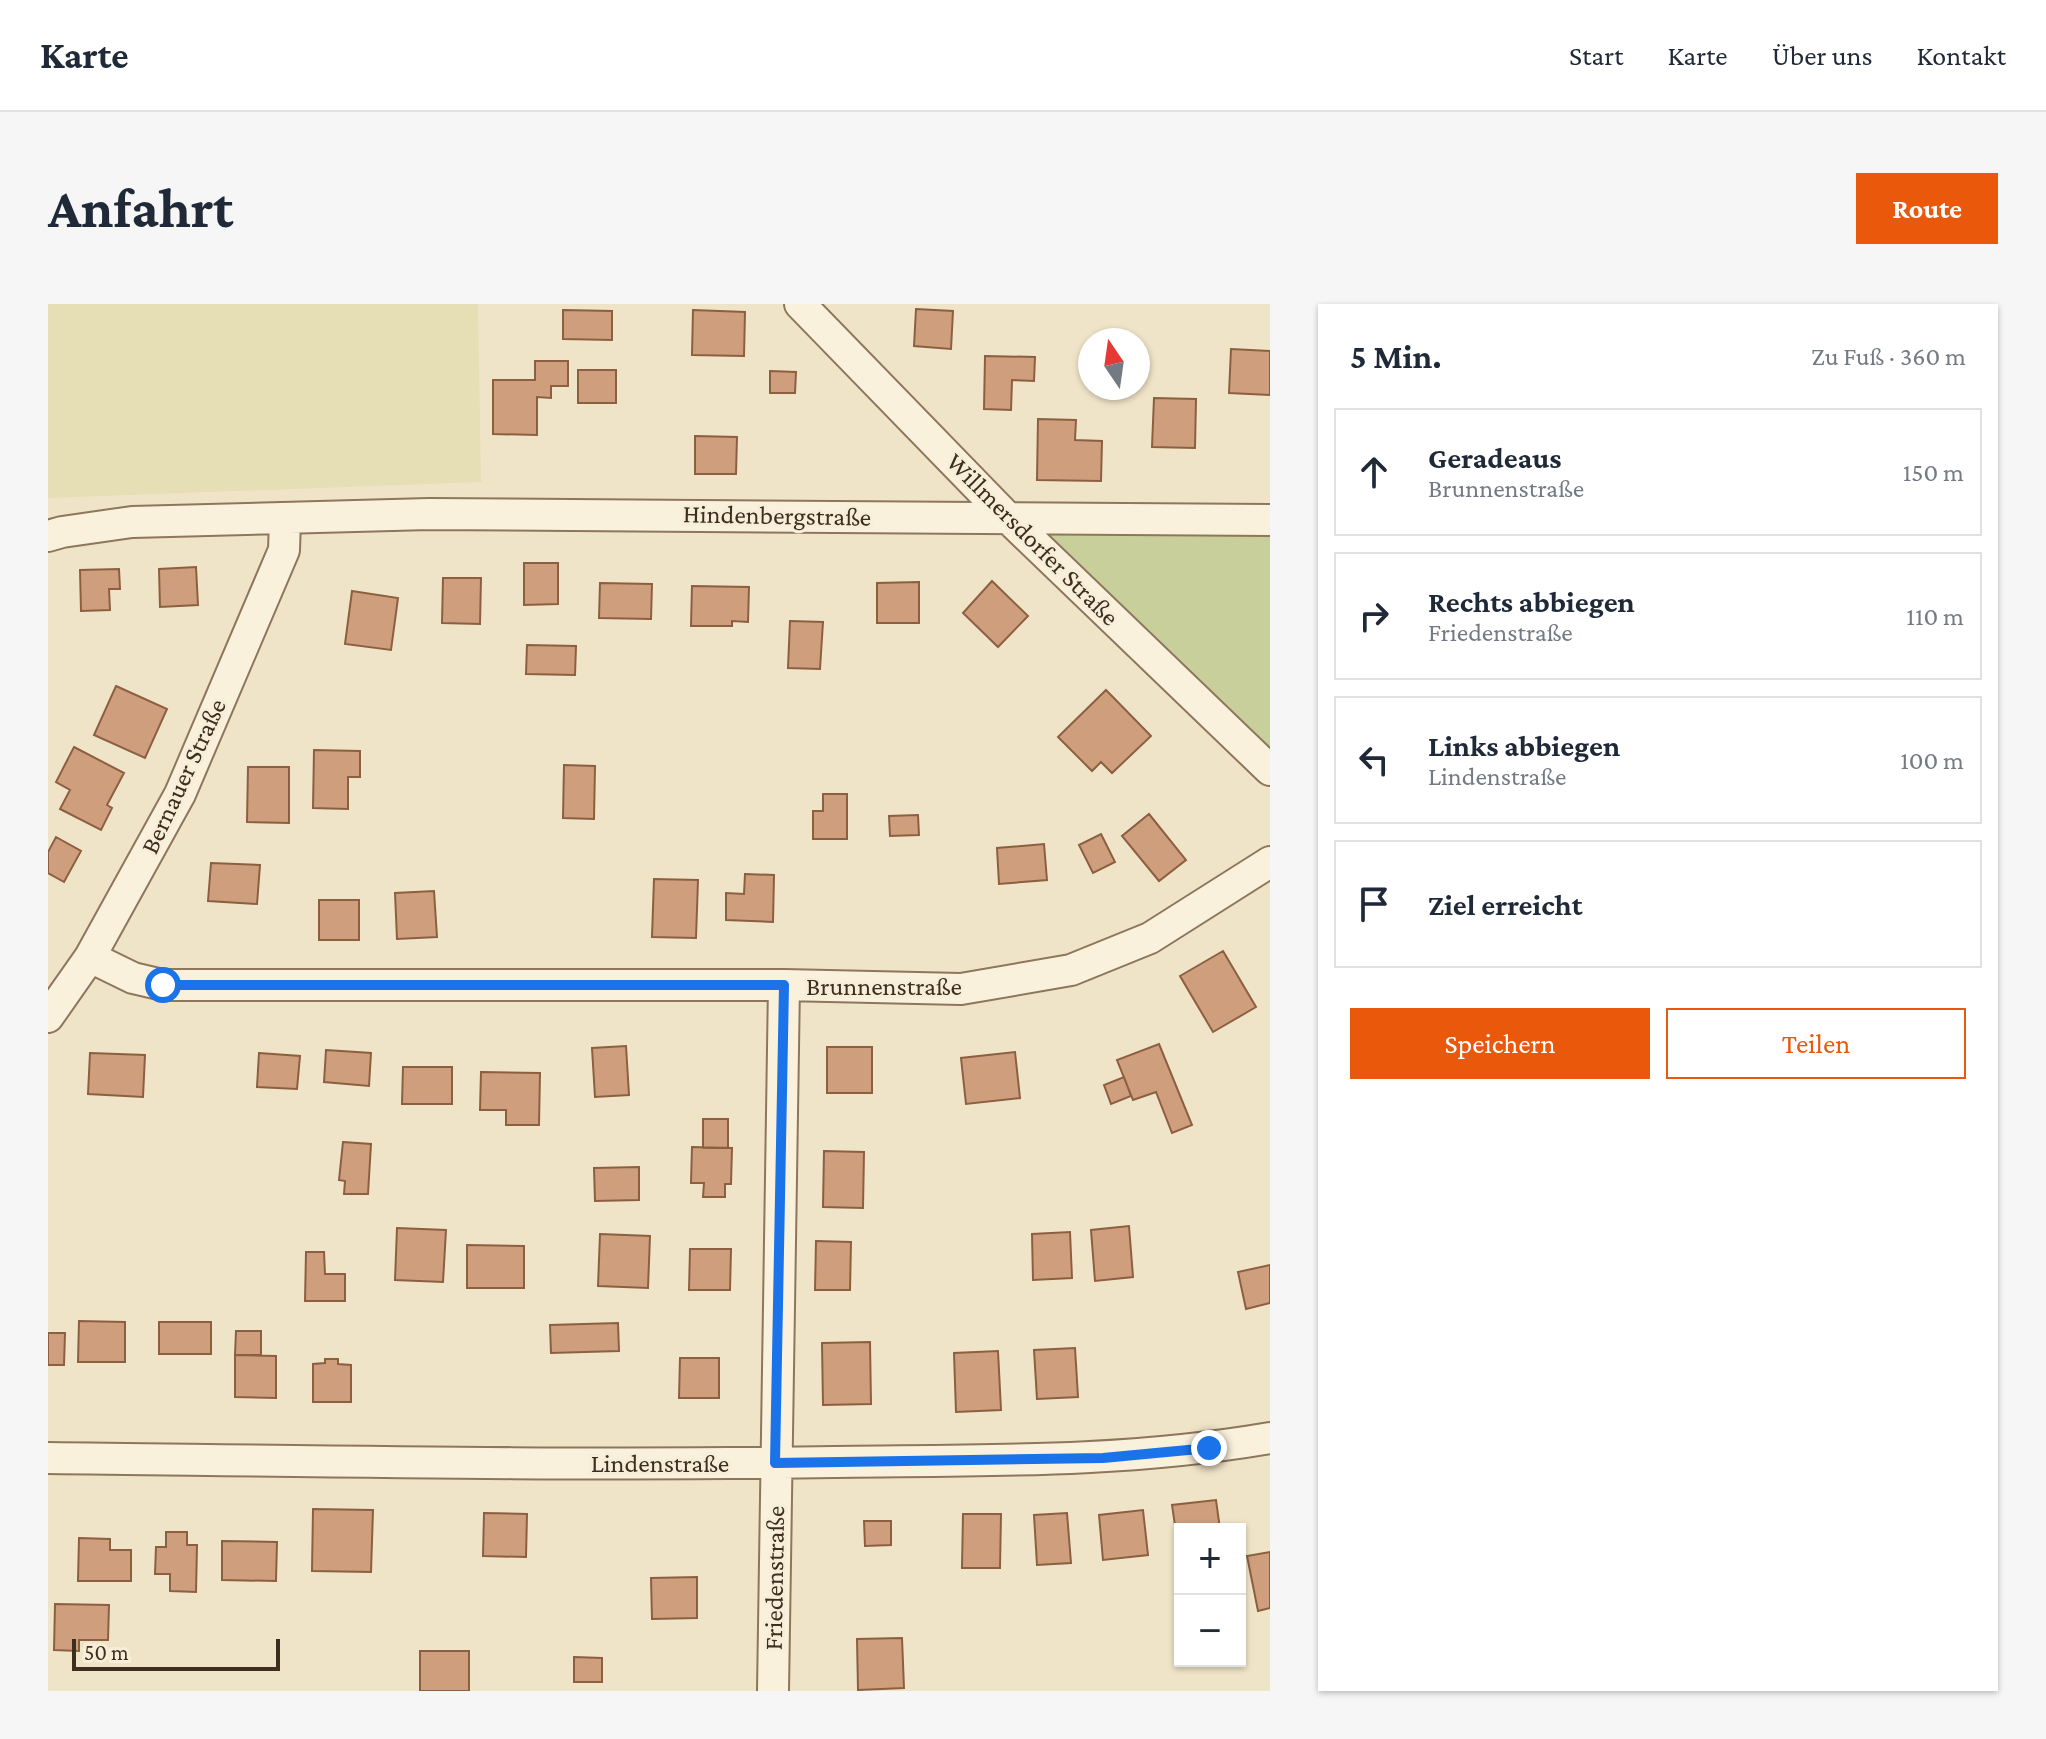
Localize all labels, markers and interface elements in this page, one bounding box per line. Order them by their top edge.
text: Karte [40,34,129,76]
text: Start [1569,40,1624,71]
text: Karte [1668,40,1728,71]
text: Über uns [1772,40,1873,71]
text: Kontakt [1917,40,2006,71]
button: Route [1856,173,1998,244]
text: Anfahrt [48,177,234,239]
north arrow [1078,328,1150,400]
text: 5 Min. [1350,338,1442,375]
text: Zu Fuß · 360 m [1811,342,1966,371]
text: Geradeaus [1428,441,1562,474]
street label: Willmersdorfer Straße [940,447,1125,632]
icon: ahead [1352,450,1396,494]
text: 150 m [1903,458,1964,487]
text: Brunnenstraße [1428,474,1584,503]
street label: Hindenbergstraße [683,499,871,532]
text: Rechts abbiegen [1428,585,1635,618]
icon: right [1352,594,1396,638]
text: 110 m [1906,602,1964,631]
text: Friedenstraße [1428,618,1573,647]
street label: Bernauer Straße [135,694,232,858]
text: Links abbiegen [1428,729,1620,762]
icon: left [1352,738,1396,782]
text: 100 m [1900,746,1964,775]
text: Lindenstraße [1428,762,1566,791]
icon: arrive [1352,882,1396,926]
text: Ziel erreicht [1428,888,1583,921]
route start [145,967,181,1003]
street label: Brunnenstraße [806,972,962,1001]
button: Speichern [1350,1008,1650,1079]
button: Teilen [1666,1008,1966,1079]
route end [1191,1430,1227,1466]
street label: Lindenstraße [591,1449,729,1478]
street label: Friedenstraße [759,1505,790,1651]
map controls [1174,1523,1246,1667]
button: + [1174,1523,1246,1595]
button: − [1174,1595,1246,1667]
scale bar [72,1635,280,1671]
text: 50 m [84,1640,129,1665]

